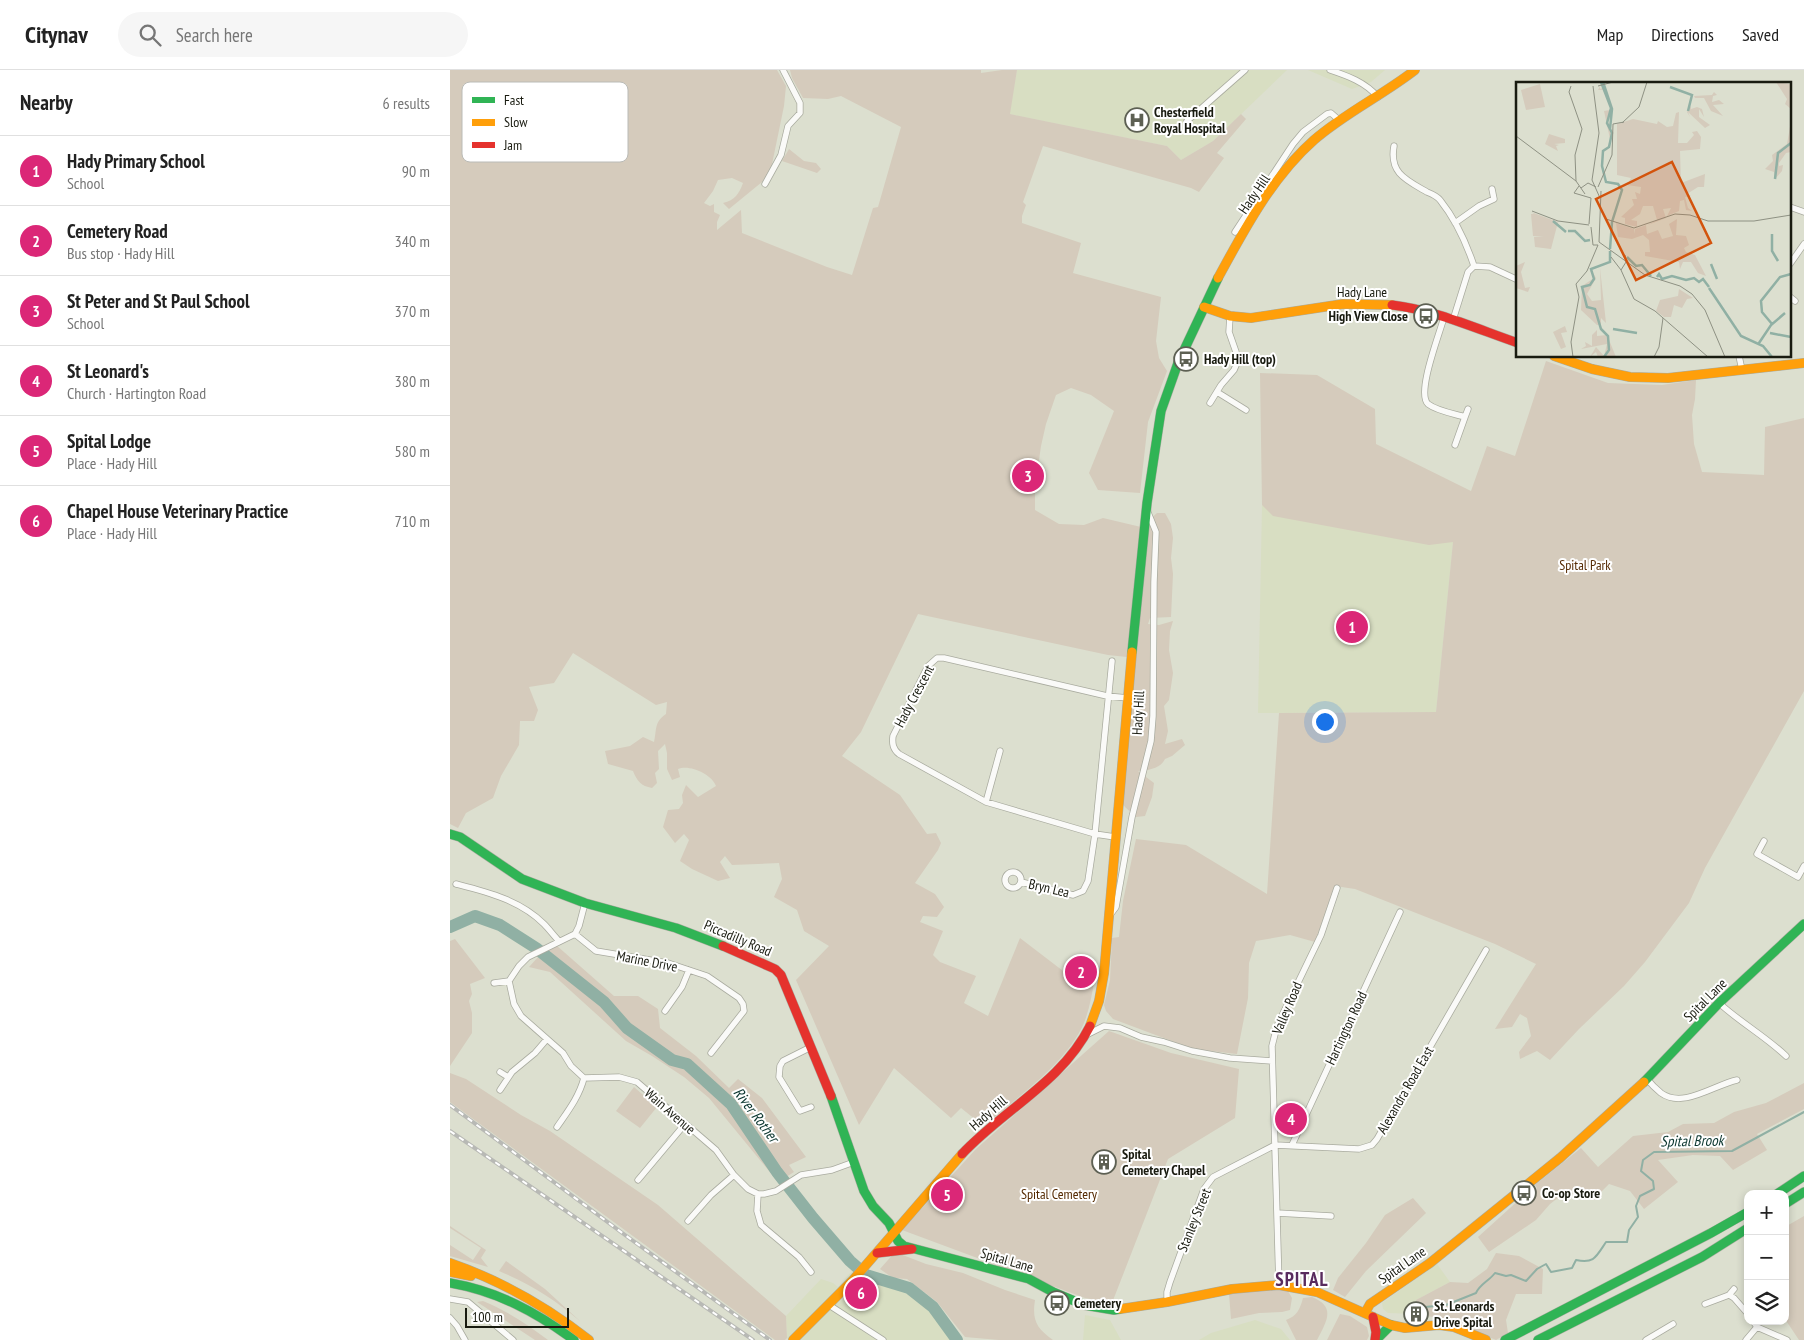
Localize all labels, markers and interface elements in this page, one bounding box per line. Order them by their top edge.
search box [118,12,468,57]
text: Citynav [25,19,88,50]
icon: search [136,21,164,49]
text: Search here [176,23,253,47]
text: Map [1597,23,1623,46]
text: Directions [1651,23,1714,46]
text: Saved [1742,23,1779,46]
legend [462,82,628,162]
inset map [1516,82,1792,358]
text: Nearby [20,89,73,116]
text: Fast [504,91,524,109]
text: 6 results [383,93,430,113]
place label: Chesterfield Royal Hospital [1154,103,1226,137]
hospital icon: Chesterfield Royal Hospital [1124,107,1150,133]
text: Slow [504,113,528,131]
text: Jam [503,136,522,154]
text: Hady Primary School [67,149,205,173]
text: 1 [32,161,40,181]
text: 90 m [402,161,430,181]
street label: Hady Hill [1234,170,1274,217]
text: School [67,173,104,193]
text: Cemetery Road [67,219,168,243]
text: 2 [32,231,40,251]
text: 340 m [395,231,430,251]
text: Bus stop · Hady Hill [67,243,174,263]
street label: Hady Lane [1337,283,1387,301]
text: St Peter and St Paul School [67,289,250,313]
text: 3 [32,301,40,321]
text: 370 m [395,301,430,321]
bus stop icon: High View Close [1413,303,1439,329]
place label: High View Close [1329,307,1408,325]
text: School [67,313,104,333]
bus stop icon: Hady Hill (top) [1173,346,1199,372]
place label: Hady Hill (top) [1204,350,1276,368]
text: St Leonard's [67,359,149,383]
text: 4 [32,371,40,391]
text: 380 m [395,371,430,391]
text: Church · Hartington Road [67,383,206,403]
text: Spital Lodge [67,429,151,453]
text: 5 [32,441,40,461]
text: 580 m [395,441,430,461]
text: Place · Hady Hill [67,453,157,473]
pin: 3 [1012,457,1044,495]
text: Chapel House Veterinary Practice [67,499,288,523]
text: 6 [32,511,40,531]
text: 710 m [395,511,430,531]
text: Place · Hady Hill [67,523,157,543]
park label: Spital Park [1559,556,1611,574]
pin: 1 [1336,608,1368,646]
street label: Hady Crescent [890,662,938,730]
street label: Hady Hill [1128,690,1148,735]
your location [1312,709,1338,735]
street label: Bryn Lea [1027,875,1071,901]
street label: Piccadilly Road [701,916,775,960]
street label: Marine Drive [615,946,679,976]
pin: 2 [1065,953,1097,991]
street label: Spital Lane [1680,974,1731,1025]
street label: Valley Road [1268,979,1306,1038]
street label: Hartington Road [1321,988,1371,1068]
street label: Alexandra Road East [1373,1043,1437,1137]
water label: River Rother [730,1083,784,1147]
street label: Wain Avenue [641,1084,699,1138]
street label: Hady Hill [965,1091,1011,1134]
pin: 4 [1275,1100,1307,1138]
water label: Spital Brook [1660,1130,1726,1151]
place label: Spital Cemetery Chapel [1122,1145,1206,1179]
building icon: Spital Cemetery Chapel [1091,1149,1117,1175]
pin: 5 [931,1176,963,1214]
bus stop icon: Co-op Store [1511,1180,1537,1206]
place label: Co-op Store [1542,1184,1600,1202]
park label: Spital Cemetery [1021,1185,1098,1203]
street label: Stanley Street [1173,1185,1215,1255]
map controls [1744,1190,1789,1325]
button: + [1744,1190,1789,1235]
button: − [1744,1235,1789,1280]
street label: Spital Lane [1375,1242,1429,1288]
street label: Spital Lane [979,1244,1036,1276]
district label: SPITAL [1275,1267,1329,1291]
pin: 6 [845,1274,877,1312]
button: layers [1744,1280,1789,1325]
bus stop icon: Cemetery [1044,1290,1070,1316]
place label: Cemetery [1074,1294,1121,1312]
place label: St. Leonards Drive Spital [1434,1297,1494,1331]
building icon: St. Leonards Drive Spital [1403,1301,1429,1327]
scale bar [465,1305,569,1328]
text: 100 m [472,1308,503,1326]

